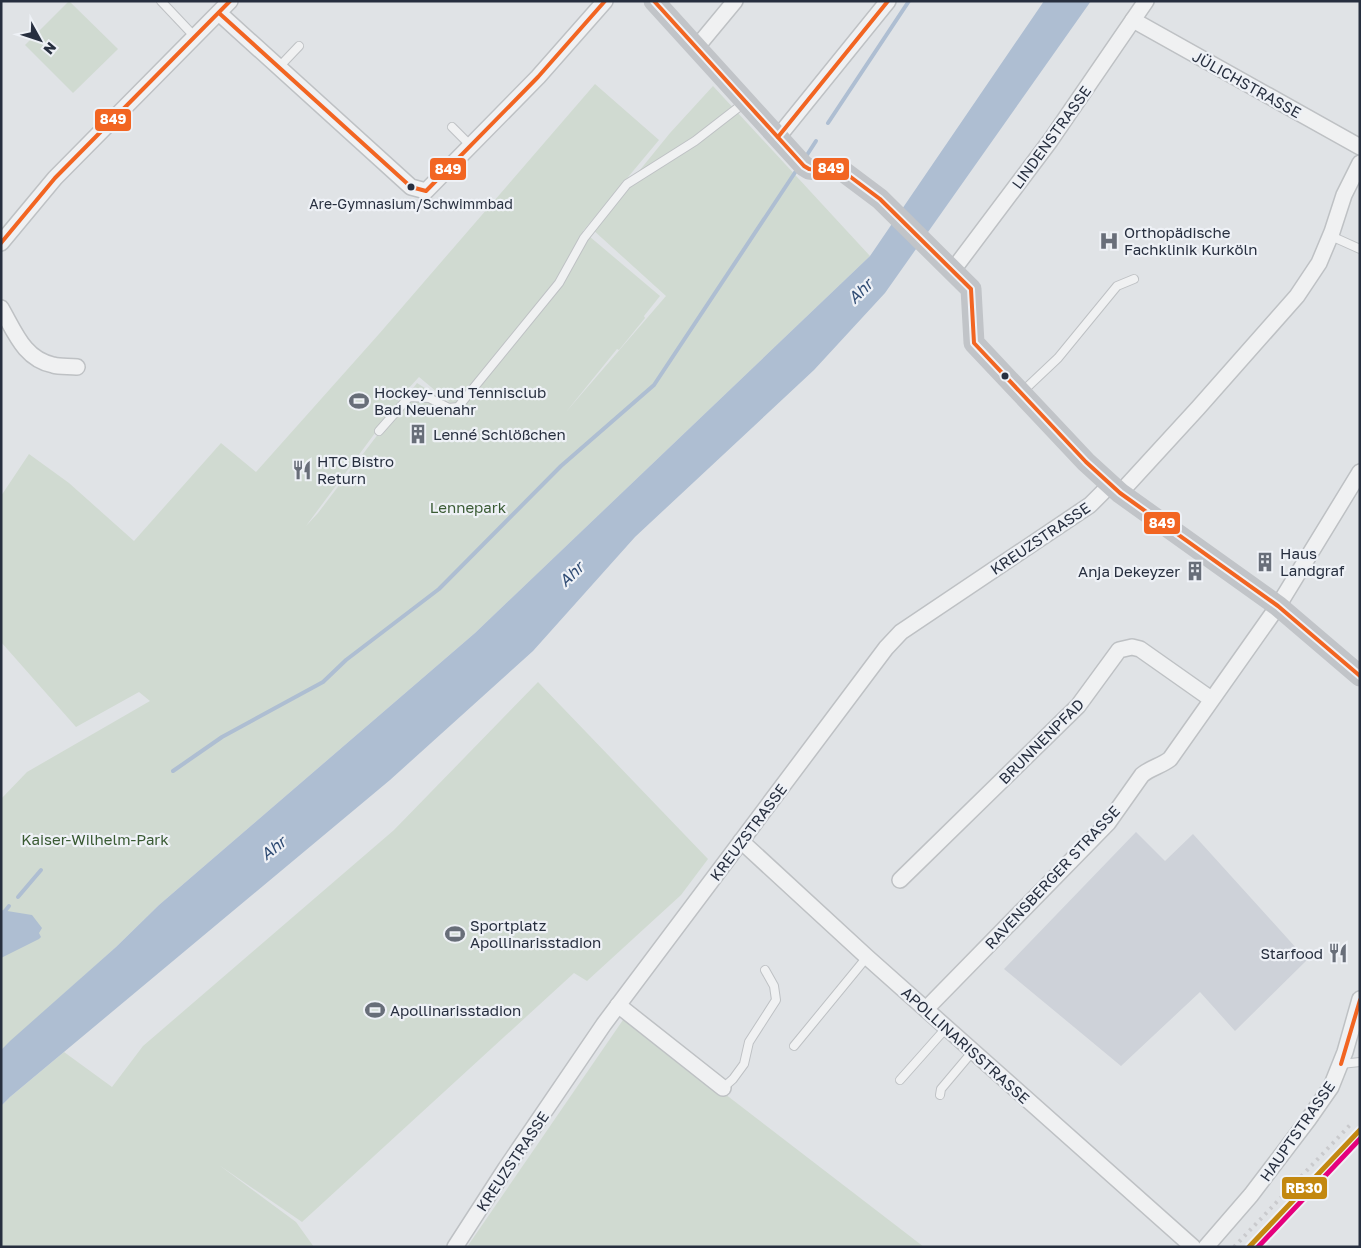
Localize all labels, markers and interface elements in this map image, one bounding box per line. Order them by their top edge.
north arrow [15,15,65,65]
text: N [40,39,60,58]
street label: JÜLICHSTRASSE [1190,47,1304,121]
street label: LINDENSTRASSE [1008,82,1094,192]
line badge: 849 [94,108,132,132]
text: 849 [100,110,126,127]
line badge: 849 [429,157,467,181]
line badge: 849 [812,157,850,181]
text: 849 [818,159,844,176]
text: 849 [435,160,461,177]
marker: Are-Gymnasium/Schwimmbad [406,182,416,192]
place label: Are-Gymnasium/Schwimmbad [309,195,513,212]
place label: Orthopädische Fachklinik Kurköln [1124,223,1257,258]
hospital icon: Orthopädische Fachklinik Kurköln [1098,230,1120,252]
water label: Ahr [843,273,878,308]
unlabelled marker [1000,371,1010,381]
place label: Hockey- und Tennisclub Bad Neuenahr [374,383,546,418]
sports icon: Hockey- und Tennisclub Bad Neuenahr [348,390,370,412]
building icon: Lenné Schlößchen [407,423,429,445]
place label: Lenné Schlößchen [433,425,566,443]
place label: HTC Bistro Return [317,452,394,487]
restaurant icon: HTC Bistro Return [291,459,313,481]
park label: Lennepark [430,498,507,516]
street label: KREUZSTRASSE [987,498,1093,578]
line badge: 849 [1143,511,1181,535]
text: 849 [1149,514,1175,531]
place label: Haus Landgraf [1280,544,1345,579]
building icon: Haus Landgraf [1254,551,1276,573]
water label: Ahr [554,556,590,591]
building icon: Anja Dekeyzer [1184,560,1206,582]
place label: Anja Dekeyzer [1078,562,1180,580]
street label: BRUNNENPFAD [995,695,1087,787]
street label: KREUZSTRASSE [706,780,790,884]
street label: RAVENSBERGER STRASSE [981,802,1123,952]
park label: Kaiser-Wilhelm-Park [21,830,169,848]
water label: Ahr [256,830,292,864]
place label: Sportplatz Apollinarisstadion [470,916,601,951]
sports icon: Sportplatz Apollinarisstadion [444,923,466,945]
restaurant icon: Starfood [1327,942,1349,964]
place label: Starfood [1261,944,1323,962]
street label: APOLLINARISSTRASSE [898,983,1034,1107]
sports icon: Apollinarisstadion [364,999,386,1021]
place label: Apollinarisstadion [390,1001,521,1019]
street label: HAUPTSTRASSE [1256,1078,1338,1184]
street label: KREUZSTRASSE [472,1108,552,1214]
line badge: RB30 [1281,1176,1328,1200]
text: RB30 [1285,1179,1323,1196]

